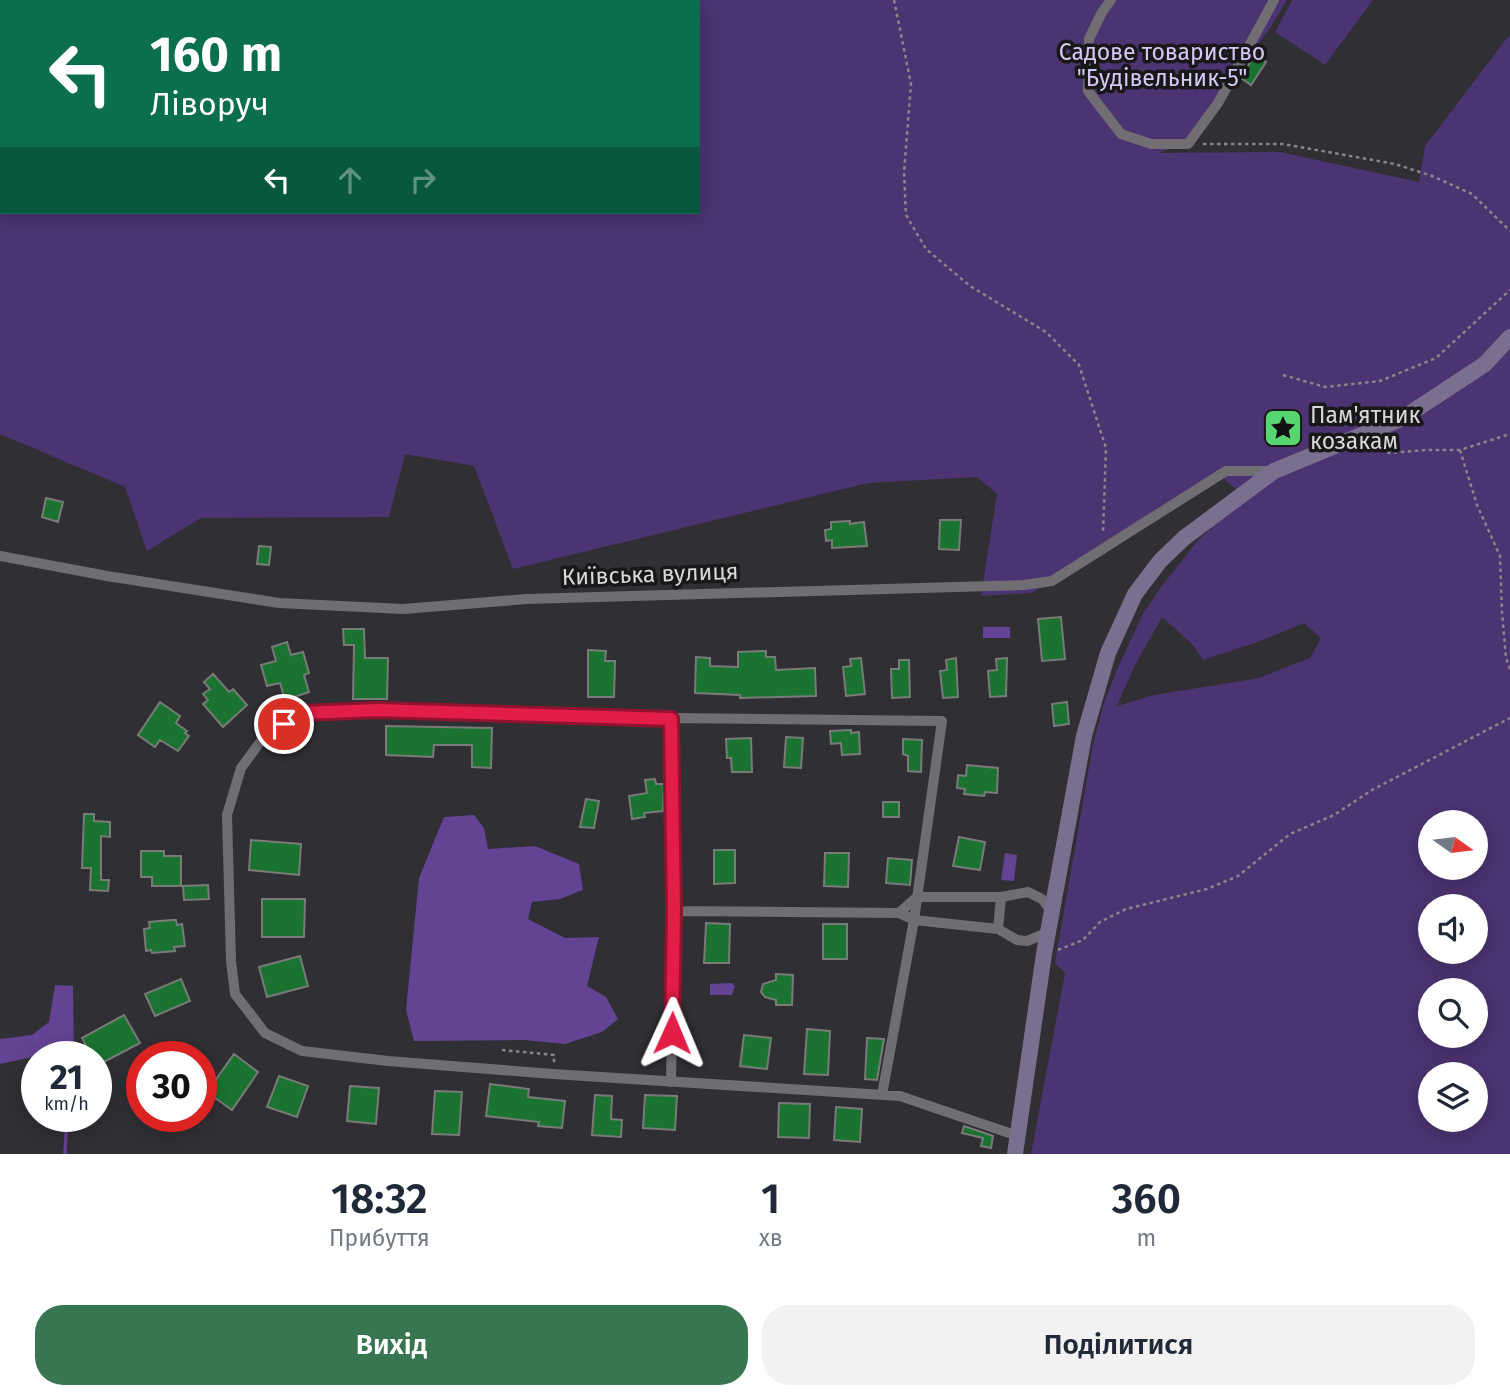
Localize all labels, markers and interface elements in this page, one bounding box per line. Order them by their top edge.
text: 160 m [150,25,282,84]
icon: left [35,28,126,119]
park label: Садове товариство "Будівельник-5" [1059,38,1265,92]
text: Ліворуч [150,85,269,123]
icon: left [258,161,296,199]
icon: ahead [331,161,369,199]
icon: right [404,161,442,199]
place label: Пам'ятник козакам [1310,401,1421,455]
place icon: Пам'ятник козакам [1262,407,1304,449]
street label: Київська вулиця [561,557,739,591]
pin [254,694,314,754]
icon: arrive [265,705,303,743]
north arrow [1418,810,1488,880]
map controls [1418,810,1488,1132]
button: sound [1418,894,1488,964]
button: search [1418,978,1488,1048]
position arrow [635,996,709,1070]
speed limit sign: 30 [126,1041,217,1132]
text: 21 [50,1056,83,1098]
button: layers [1418,1062,1488,1132]
text: km/h [44,1093,89,1115]
text: 18:32 [331,1174,428,1224]
text: 1 [761,1174,780,1224]
text: 360 [1112,1174,1181,1224]
text: Прибуття [329,1224,430,1252]
text: хв [759,1224,783,1252]
text: m [1137,1224,1156,1252]
button: Вихід [35,1305,748,1385]
button: Поділитися [762,1305,1475,1385]

